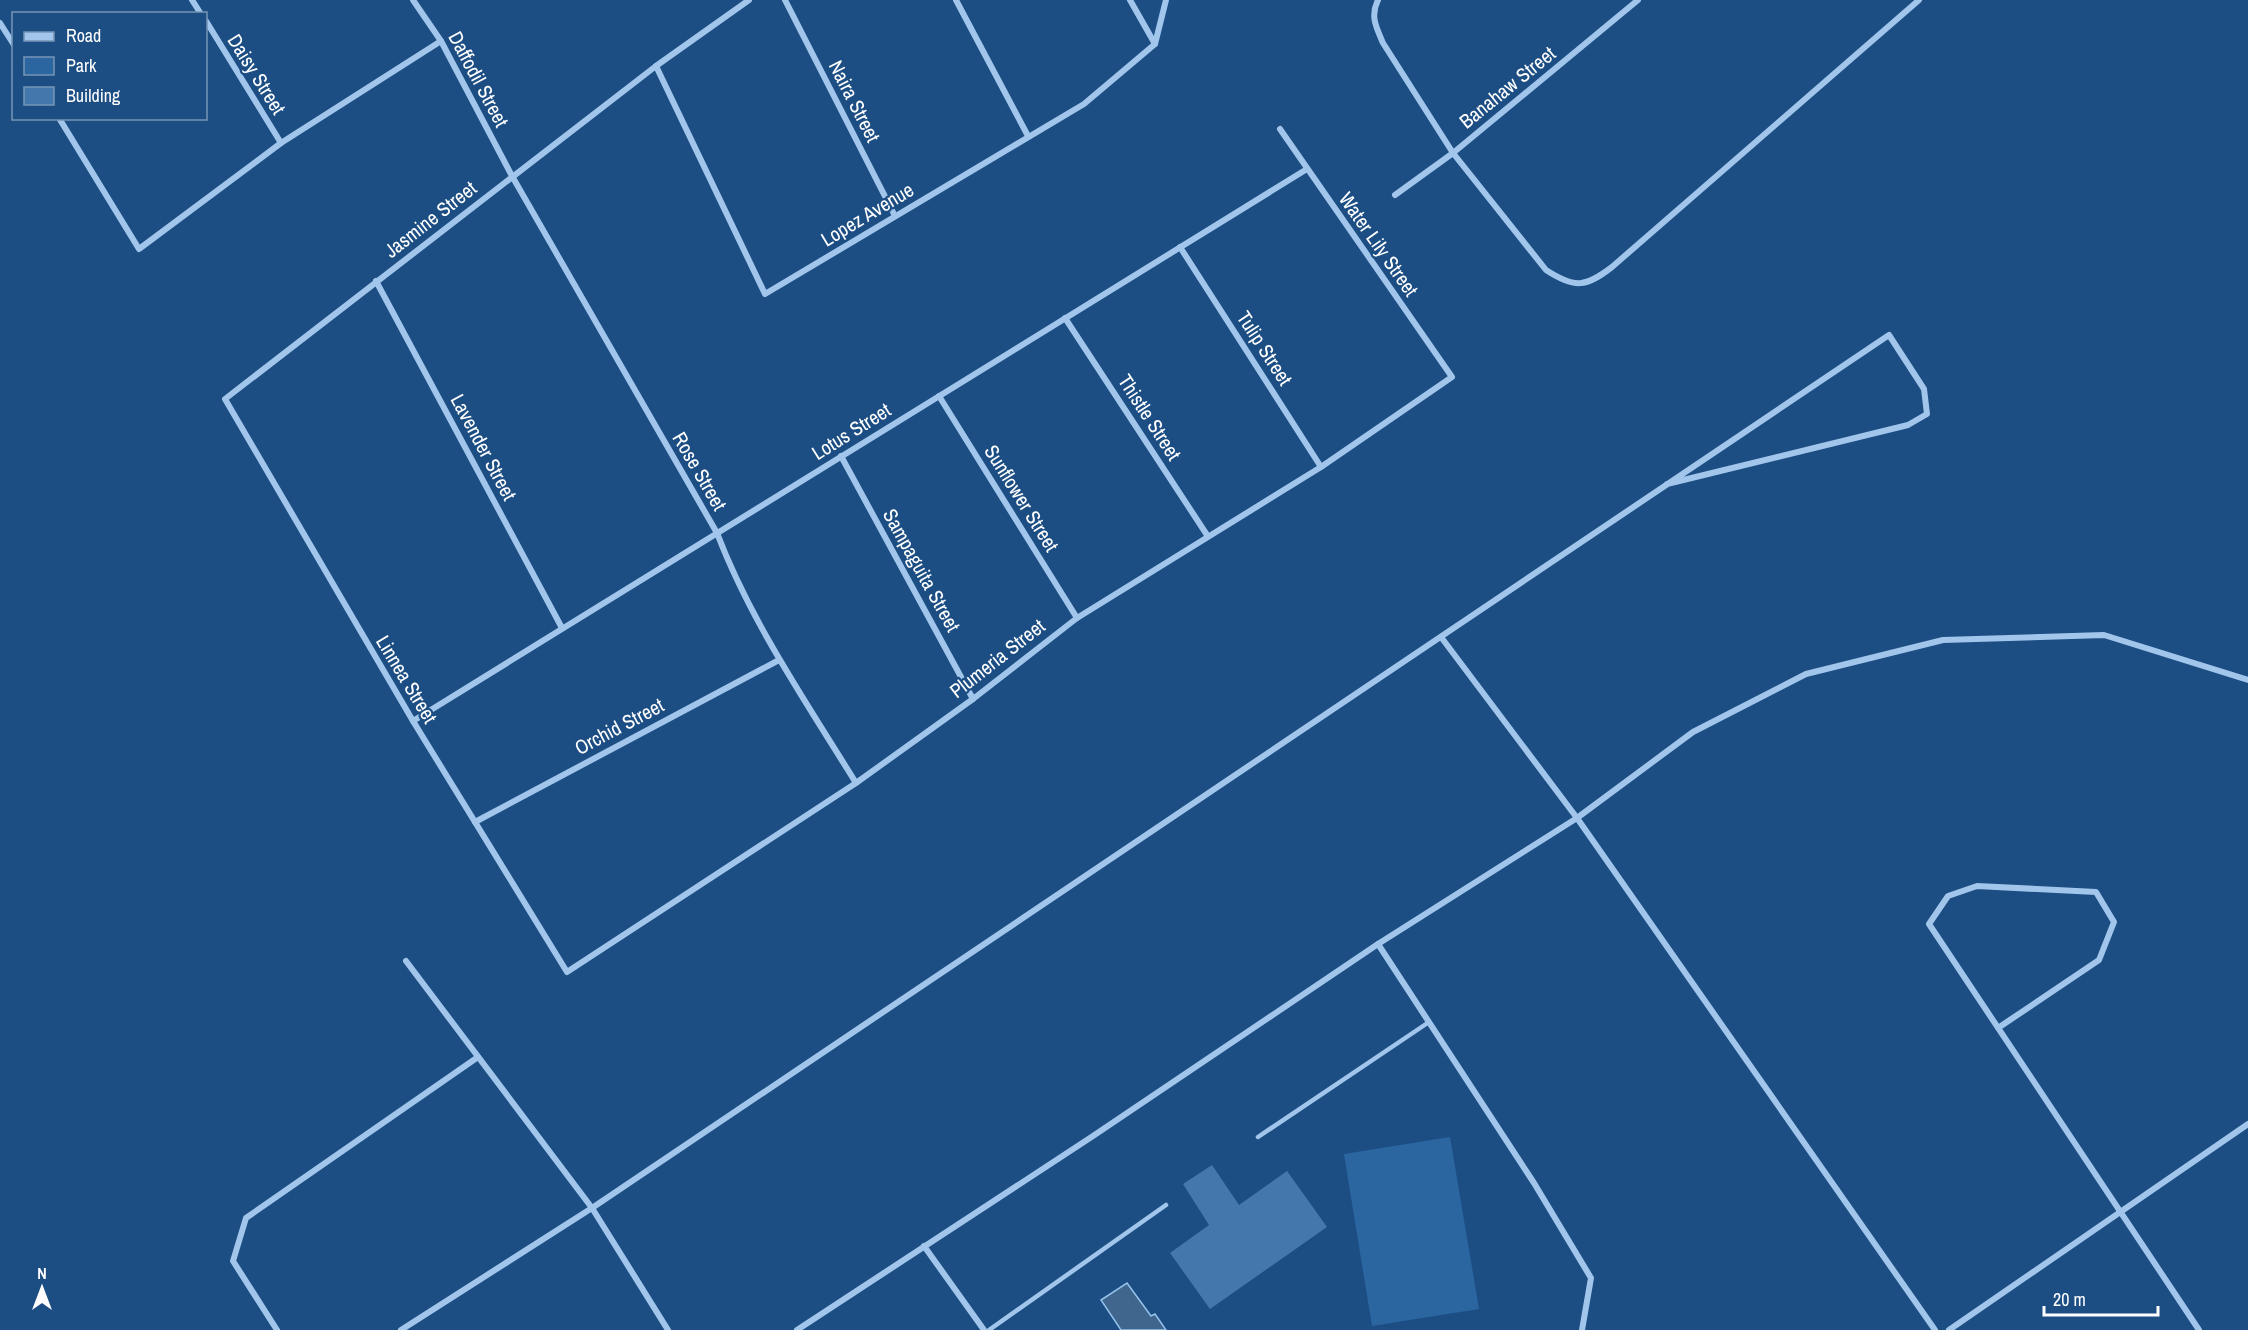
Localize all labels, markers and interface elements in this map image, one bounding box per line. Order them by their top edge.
legend [12,12,207,120]
text: Road [66,23,101,48]
street label: Daffodil Street [443,27,516,132]
street label: Daisy Street [222,29,293,120]
street label: Banahaw Street [1453,40,1561,134]
text: Park [66,53,97,78]
street label: Naira Street [823,55,887,147]
text: Building [66,83,121,108]
street label: Jasmine Street [378,174,482,264]
street label: Lopez Avenue [816,176,918,252]
street label: Water Lily Street [1333,186,1425,302]
street label: Tulip Street [1231,306,1299,391]
street label: Thistle Street [1112,369,1188,466]
street label: Lavender Street [445,389,524,505]
street label: Lotus Street [806,396,896,466]
street label: Rose Street [667,427,734,516]
street label: Sunflower Street [978,439,1066,557]
street label: Sampaguita Street [877,504,967,637]
street label: Plumeria Street [944,612,1051,704]
street label: Linnea Street [370,630,444,729]
street label: Orchid Street [570,691,669,761]
north arrow [12,1258,72,1318]
text: N [37,1262,47,1284]
scale bar [2044,1279,2158,1317]
text: 20 m [2053,1287,2086,1312]

